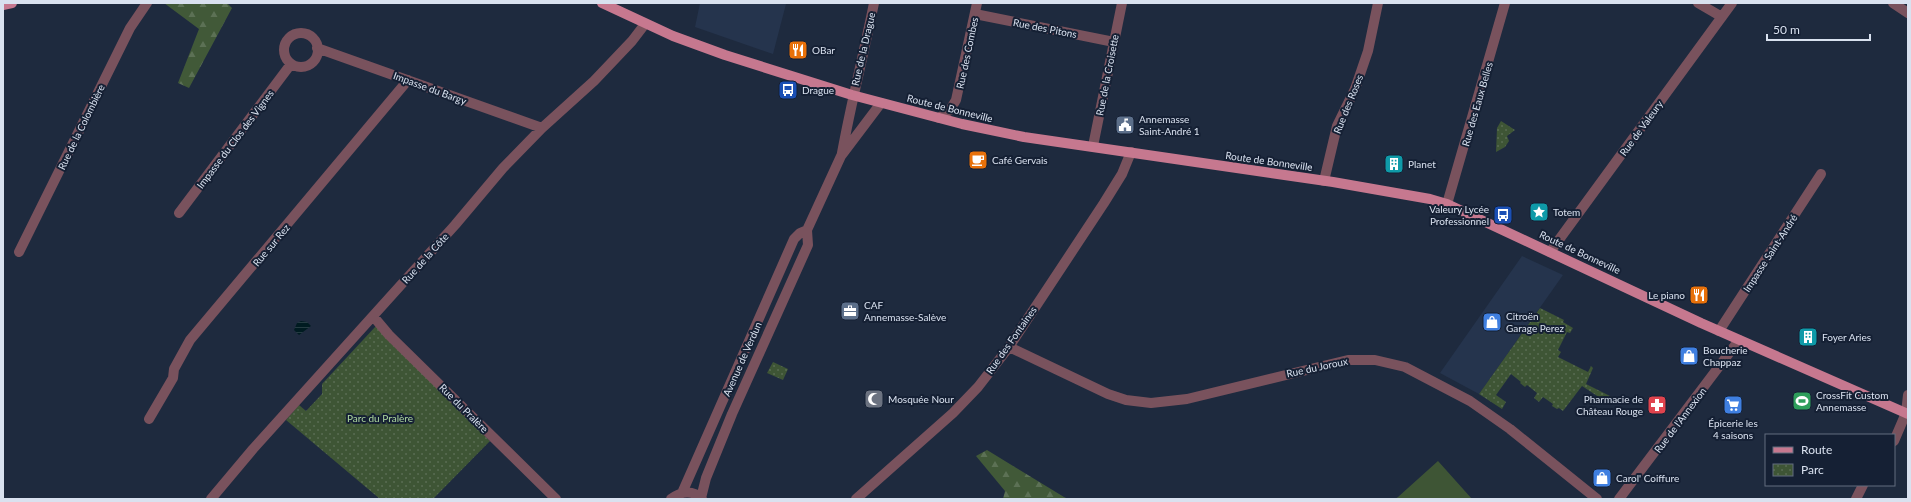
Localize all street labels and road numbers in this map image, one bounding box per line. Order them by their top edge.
street label: Rue de la Drague [849,11,877,87]
street label: Rue des Combes [954,16,980,90]
street label: Rue des Pitons [1012,16,1078,40]
street label: Rue de la Croisette [1093,33,1121,117]
street label: Rue des Eaux Belles [1459,61,1495,147]
street label: Impasse du Bargy [392,69,469,107]
street label: Rue des Roses [1331,73,1365,135]
street label: Rue de la Colombière [55,82,107,172]
street label: Impasse du Clos des Vignes [194,87,276,191]
street label: Route de Bonneville [906,92,994,124]
street label: Rue de Valeury [1617,97,1666,158]
street label: Route de Bonneville [1225,149,1313,173]
street label: Impasse Saint-André [1740,212,1800,294]
street label: Rue sur Rez [250,221,292,268]
street label: Route de Bonneville [1538,228,1622,276]
street label: Rue de la Côte [399,230,451,286]
street label: Rue des Fontaines [983,304,1039,376]
street label: Avenue de Verdun [720,320,764,398]
street label: Rue du Joroux [1285,355,1349,379]
street label: Rue du Pralère [437,381,491,435]
street label: Rue de l'Annexion [1652,385,1708,455]

